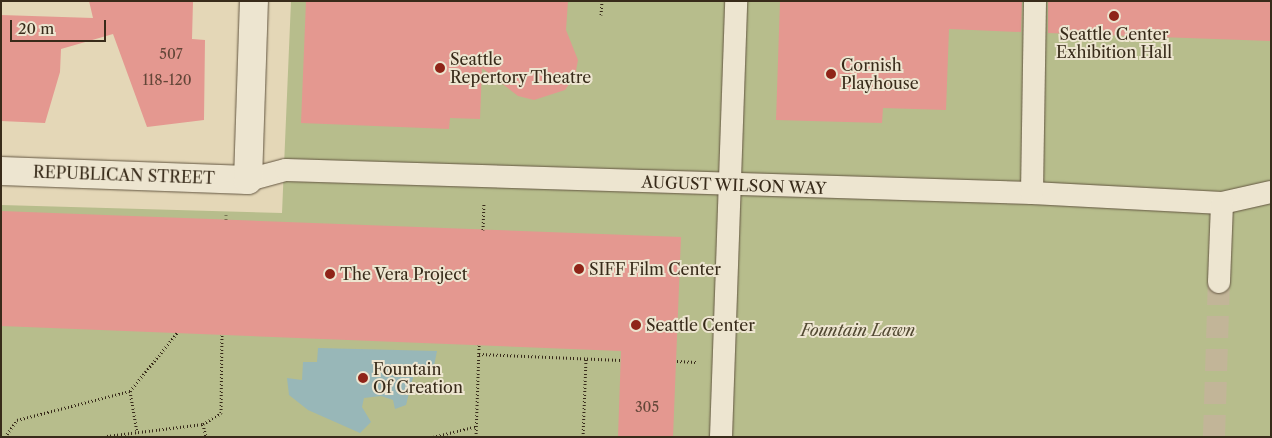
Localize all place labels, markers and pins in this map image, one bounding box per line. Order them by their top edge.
marker: Seattle Center Exhibition Hall [1108,10,1120,22]
place label: Seattle Center Exhibition Hall [1056,24,1172,62]
place label: Seattle Repertory Theatre [450,49,592,87]
place label: Cornish Playhouse [841,55,919,93]
marker: Seattle Repertory Theatre [434,62,446,74]
marker: Cornish Playhouse [825,68,837,80]
place label: SIFF Film Center [589,259,721,279]
marker: SIFF Film Center [573,263,585,275]
place label: The Vera Project [340,264,468,284]
marker: The Vera Project [324,268,336,280]
place label: Seattle Center [646,315,755,335]
marker: Seattle Center [630,319,642,331]
place label: Fountain Of Creation [373,359,463,397]
marker: Fountain Of Creation [357,372,369,384]

